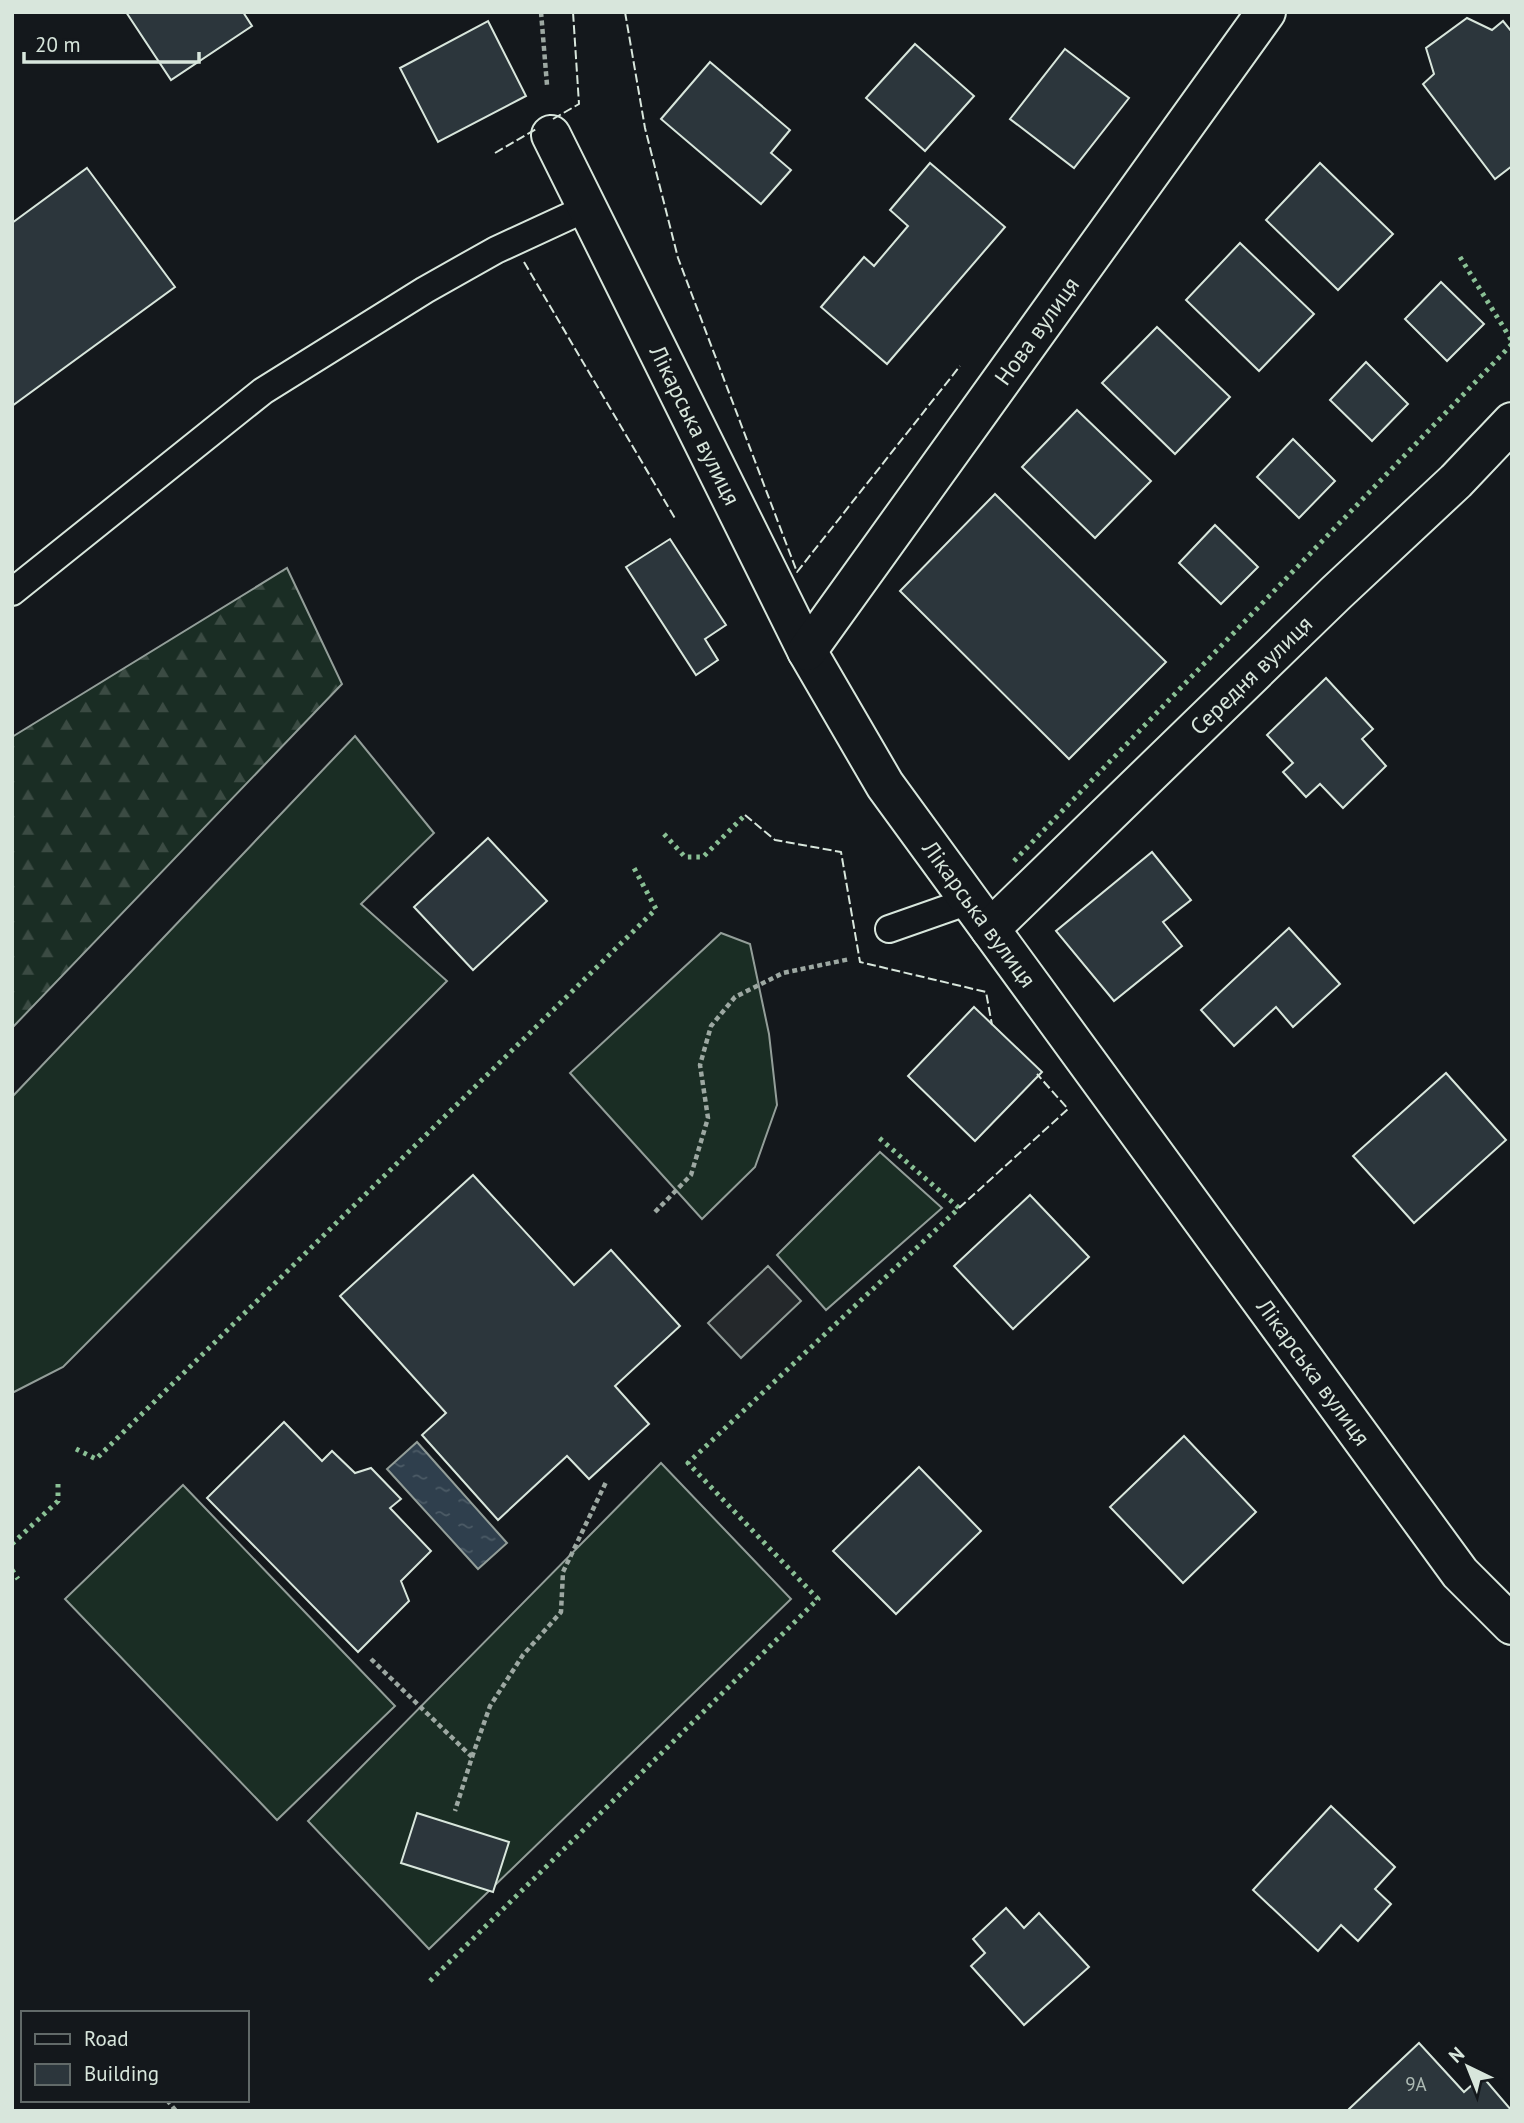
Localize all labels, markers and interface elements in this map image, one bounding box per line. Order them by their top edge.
scale bar [24,21,200,65]
text: 20 m [35,31,81,58]
street label: Нова вулиця [988,271,1085,391]
street label: Лікарська вулиця [643,339,747,510]
street label: Середня вулиця [1184,609,1318,741]
street label: Лікарська вулиця [916,834,1043,993]
street label: Лікарська вулиця [1250,1292,1377,1451]
legend [21,2011,248,2102]
text: Road [84,2025,128,2052]
north arrow [1433,2032,1503,2102]
text: N [1444,2042,1469,2068]
text: Building [84,2060,159,2087]
house number: 9А [1405,2072,1427,2096]

